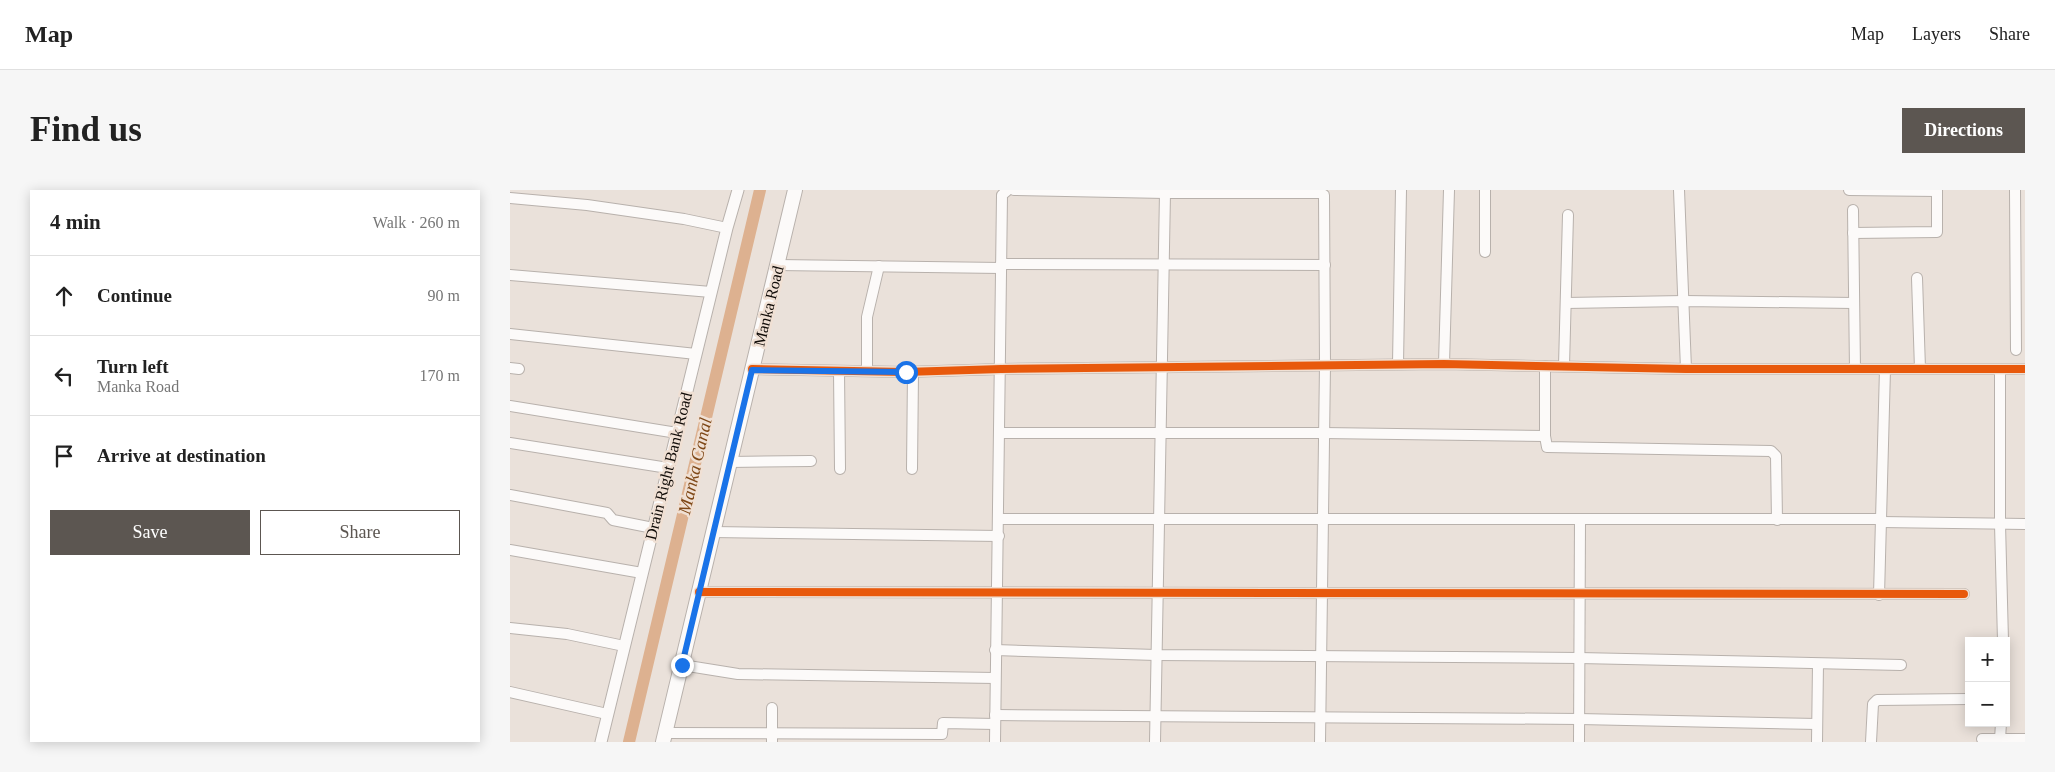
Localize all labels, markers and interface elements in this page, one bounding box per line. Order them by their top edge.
text: Map [25,21,73,47]
text: Map [1851,24,1884,44]
text: Layers [1912,24,1961,44]
text: Share [1989,24,2030,44]
button: Directions [1902,108,2025,153]
text: Find us [30,110,142,149]
text: 4 min [50,210,101,234]
text: Walk · 260 m [373,214,460,231]
street label: Manka Road [750,264,787,348]
icon: ahead [50,282,78,310]
text: Continue [97,285,172,306]
text: 90 m [428,287,460,304]
text: Turn left [97,356,169,377]
route start [895,361,918,384]
icon: left [50,362,78,390]
text: 170 m [420,367,460,384]
text: Manka Road [97,378,179,395]
street label: Drain Right Bank Road [642,391,696,542]
water label: Manka Canal [674,416,716,517]
icon: arrive [50,442,78,470]
text: Arrive at destination [97,445,266,466]
button: Save [50,510,250,555]
button: Share [260,510,460,555]
map controls [1965,637,2010,727]
button: + [1965,637,2010,682]
route end [671,654,694,677]
button: − [1965,682,2010,727]

